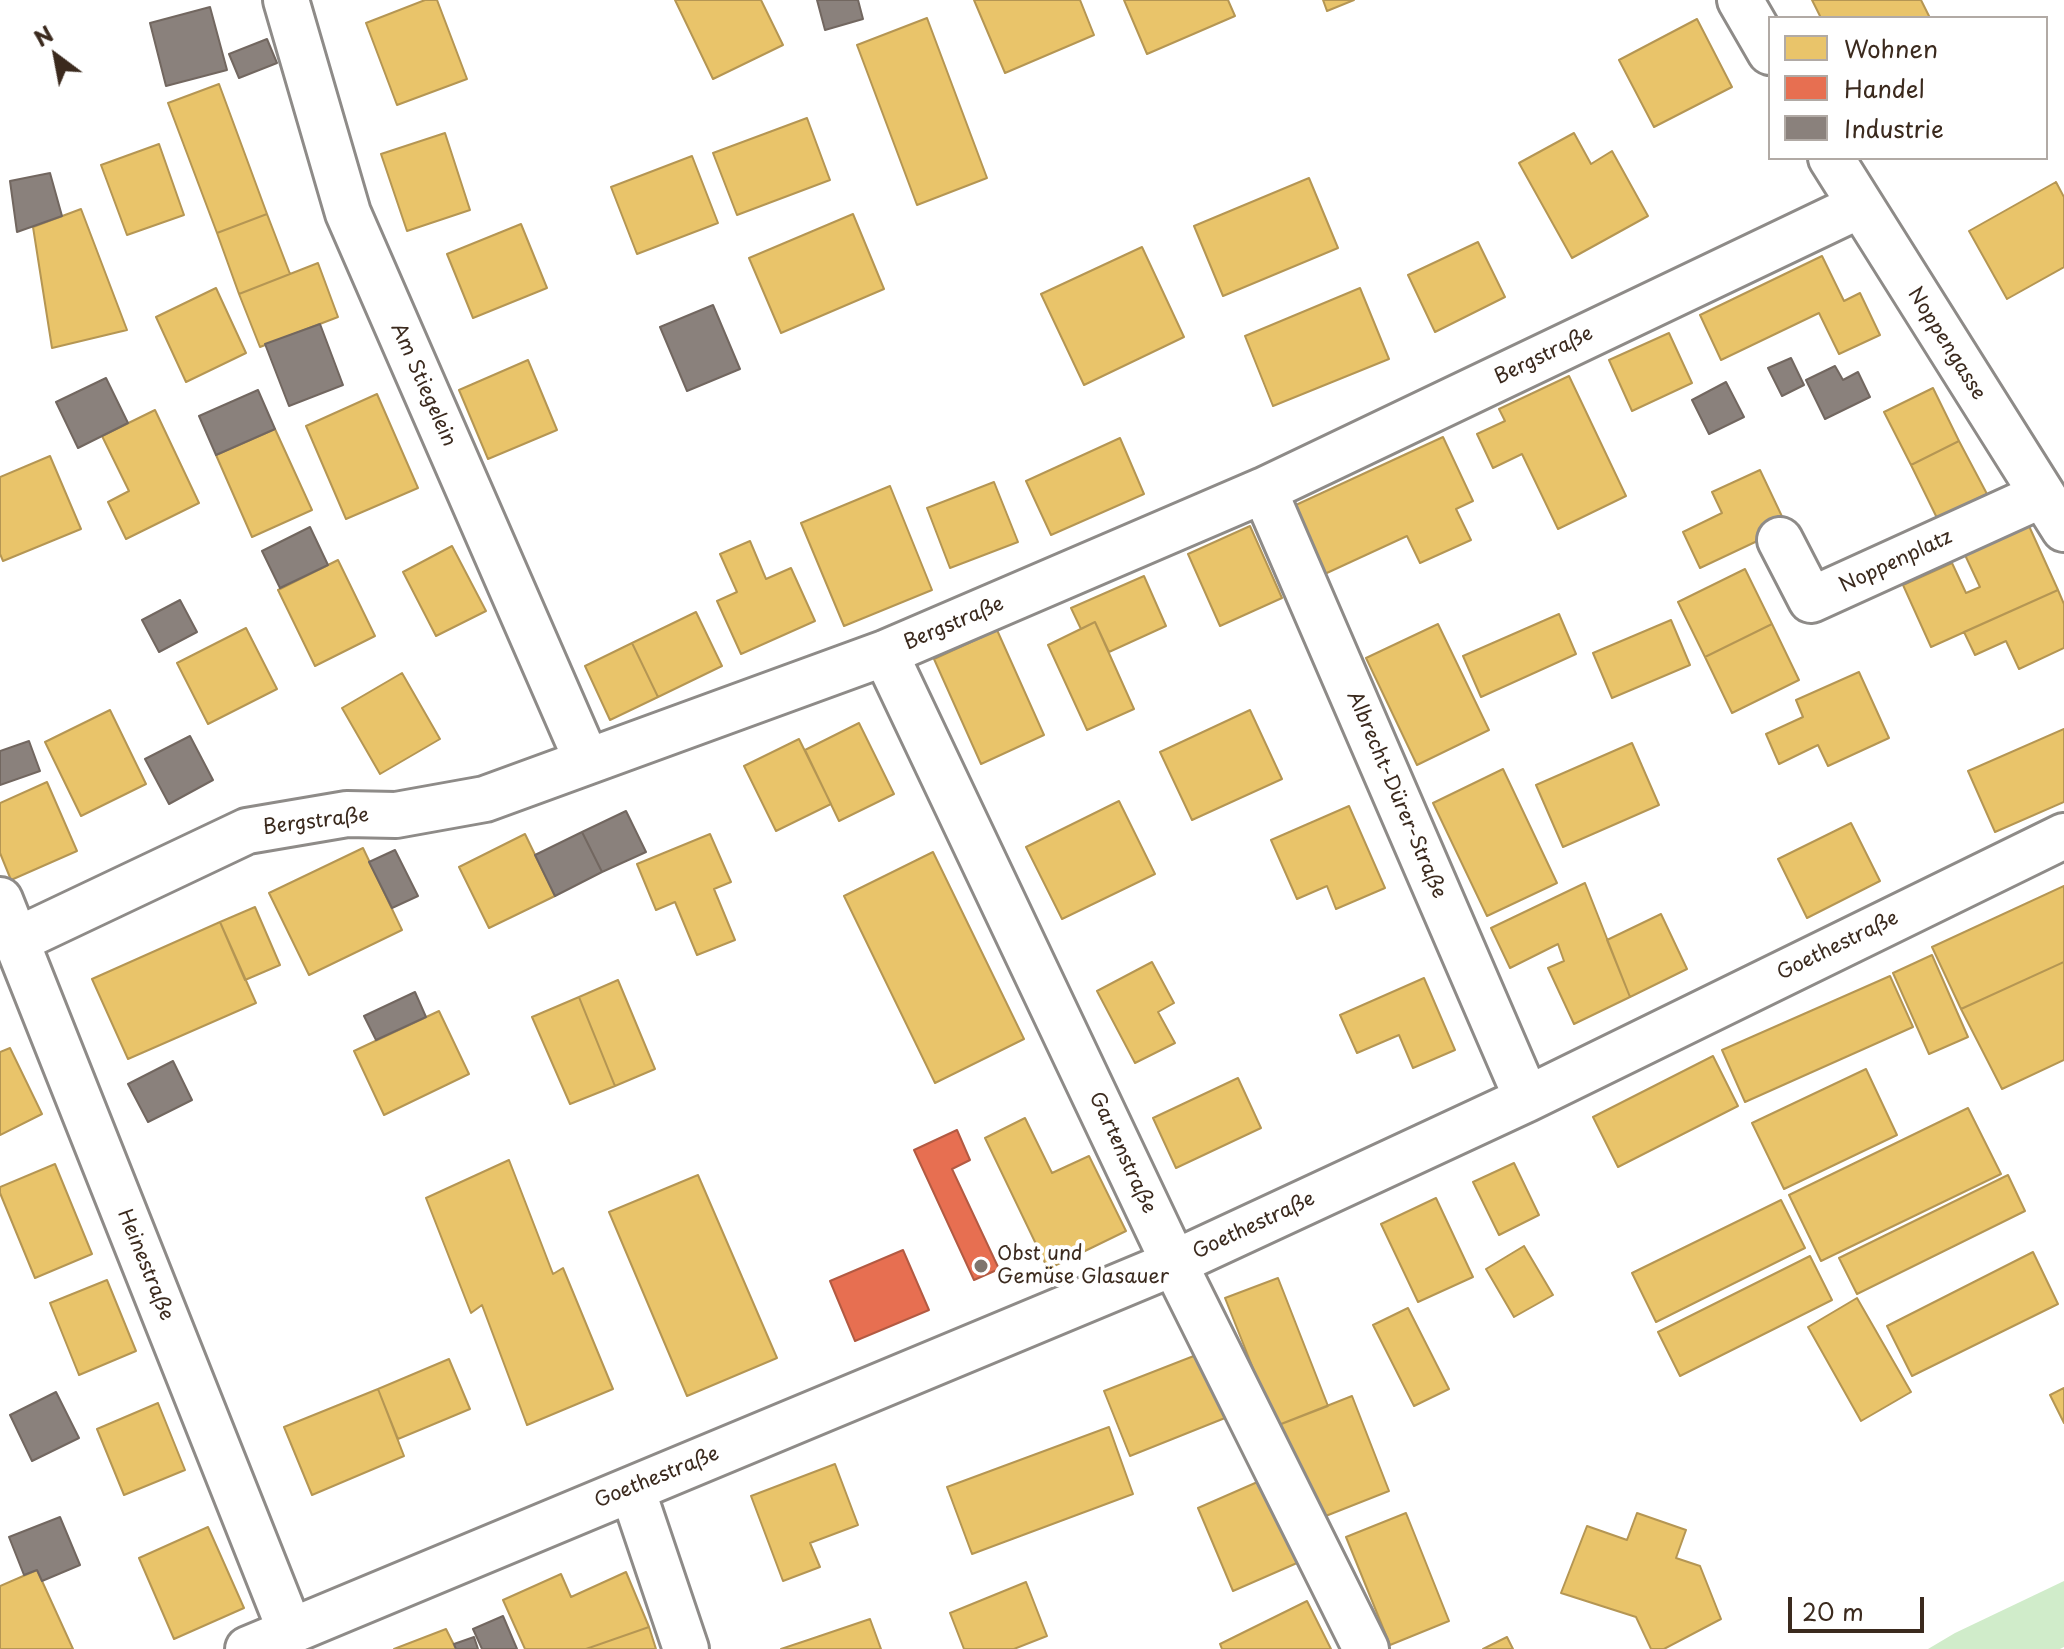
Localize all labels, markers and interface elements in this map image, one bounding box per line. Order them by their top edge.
north arrow [16,16,96,96]
legend [1768,16,2048,160]
text: N [27,17,59,54]
text: Wohnen [1844,30,1938,66]
text: Handel [1844,70,1925,106]
text: Industrie [1844,110,1944,146]
street label: Noppengasse [1902,283,1990,405]
street label: Am Stiegelein [385,320,461,450]
street label: Bergstraße [1491,322,1597,390]
street label: Noppenplatz [1836,525,1956,599]
street label: Bergstraße [900,592,1008,656]
street label: Albrecht-Dürer-Straße [1341,688,1451,902]
street label: Bergstraße [262,804,370,840]
street label: Goethestraße [1773,906,1903,986]
street label: Gartenstraße [1083,1088,1161,1218]
street label: Goethestraße [1189,1187,1319,1265]
street label: Heinestraße [112,1206,178,1324]
place label: Obst und Gemüse Glasauer [997,1242,1169,1289]
marker: Obst und Gemüse Glasauer [972,1257,990,1275]
street label: Goethestraße [591,1442,723,1514]
scale bar [1792,1581,1928,1631]
text: 20 m [1802,1593,1864,1629]

